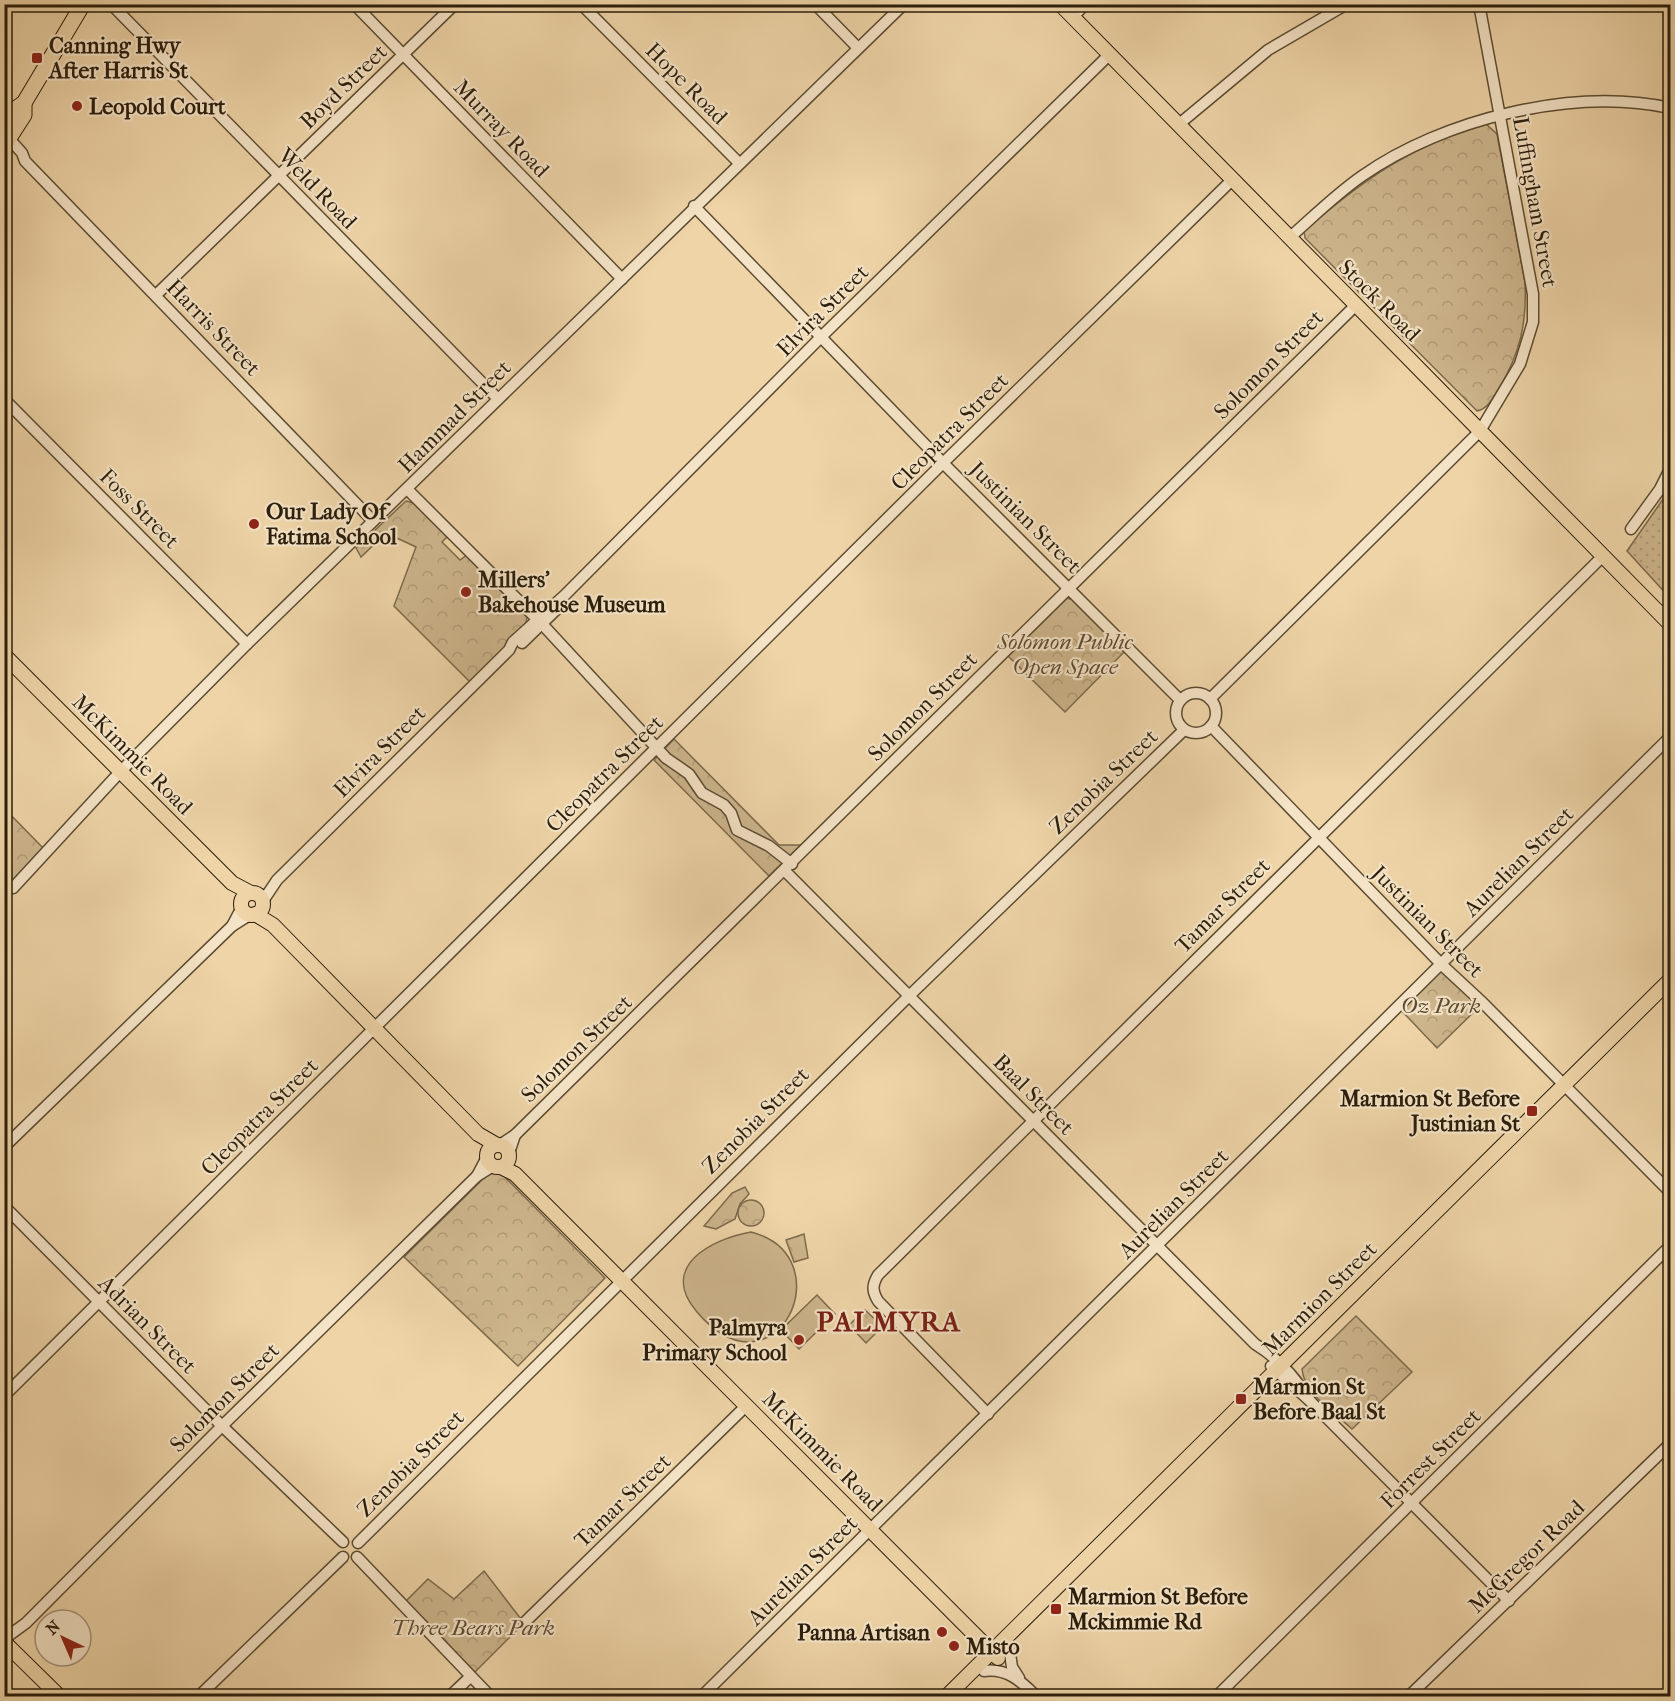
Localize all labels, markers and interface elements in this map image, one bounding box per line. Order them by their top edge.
place label: Canning Hwy After Harris St [47,33,189,84]
street label: Hope Road [640,37,733,131]
street label: Boyd Street [295,39,393,134]
marker: Canning Hwy After Harris St [30,51,44,65]
street label: Murray Road [448,74,555,184]
place label: Leopold Court [89,94,227,120]
marker: Leopold Court [70,99,84,113]
street label: Luffingham Street [1507,115,1563,290]
street label: Weld Road [272,142,363,235]
street label: Stock Road [1333,254,1426,348]
street label: Elvira Street [771,259,874,362]
street label: Harris Street [161,274,266,381]
street label: Solomon Street [1209,304,1329,425]
street label: Hammad Street [393,355,517,479]
street label: Cleopatra Street [886,368,1014,496]
street label: Justinian Street [962,455,1087,579]
street label: Foss Street [94,463,185,554]
place label: Our Lady Of Fatima School [265,499,398,550]
marker: Our Lady Of Fatima School [247,517,261,531]
place label: Millers' Bakehouse Museum [477,567,666,618]
marker: Millers' Bakehouse Museum [459,585,473,599]
park label: Solomon Public Open Space [996,629,1133,680]
street label: Solomon Street [863,646,983,767]
street label: McKimmie Road [67,689,199,821]
street label: Elvira Street [328,700,431,803]
street label: Cleopatra Street [541,710,669,838]
street label: Zenobia Street [1044,724,1163,840]
street label: Aurelian Street [1458,801,1579,923]
street label: Tamar Street [1170,853,1276,959]
street label: Justinian Street [1364,859,1489,983]
street label: Solomon Street [516,989,638,1108]
park label: Oz Park [1401,993,1481,1019]
street label: Baal Street [987,1049,1079,1141]
street label: Cleopatra Street [196,1053,324,1181]
street label: Zenobia Street [697,1062,815,1180]
place label: Marmion St Before Justinian St [1339,1086,1521,1137]
marker: Marmion St Before Justinian St [1525,1104,1539,1118]
street label: Aurelian Street [1113,1143,1234,1265]
street label: Marmion Street [1257,1236,1382,1361]
street label: Adrian Street [92,1270,202,1379]
district label: PALMYRA [817,1305,961,1338]
place label: Palmyra Primary School [642,1315,788,1366]
marker: Palmyra Primary School [792,1333,806,1347]
street label: Solomon Street [165,1337,285,1458]
place label: Marmion St Before Baal St [1252,1374,1387,1425]
street label: McKimmie Road [757,1386,889,1518]
marker: Marmion St Before Baal St [1234,1392,1248,1406]
street label: Forrest Street [1375,1403,1486,1514]
street label: Zenobia Street [352,1405,470,1523]
street label: Tamar Street [569,1448,676,1553]
street label: McGregor Road [1463,1494,1591,1619]
street label: Aurelian Street [742,1510,863,1632]
place label: Marmion St Before Mckimmie Rd [1067,1584,1248,1635]
marker: Marmion St Before Mckimmie Rd [1049,1602,1063,1616]
north arrow [33,1608,93,1668]
park label: Three Bears Park [391,1615,555,1641]
text: N [42,1616,65,1639]
place label: Panna Artisan [797,1620,930,1646]
marker: Panna Artisan [935,1625,949,1639]
place label: Misto [965,1634,1020,1660]
marker: Misto [947,1639,961,1653]

